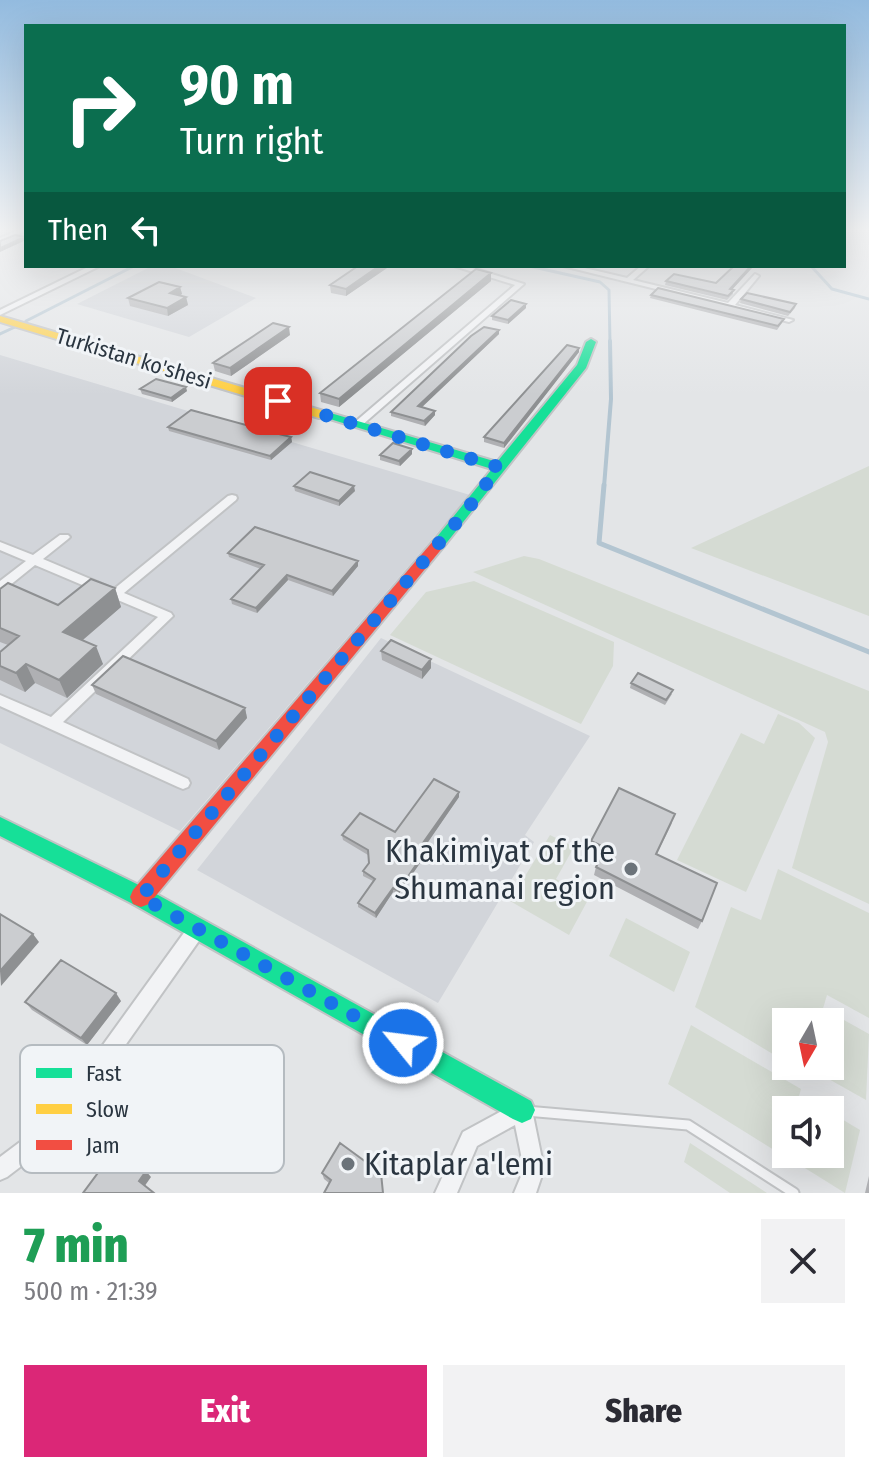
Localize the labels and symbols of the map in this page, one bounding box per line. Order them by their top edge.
street label: Turkistan ko'shesi [53,322,215,395]
pin [244,367,312,435]
place label: Khakimiyat of the Shumanai region [385,832,615,907]
marker: Khakimiyat of the Shumanai region [622,860,640,878]
position arrow [361,1001,445,1085]
north arrow [772,1008,844,1080]
legend [20,1045,284,1173]
text: Fast [86,1060,122,1087]
text: Slow [86,1096,129,1123]
text: Jam [86,1132,120,1159]
place label: Kitaplar a'lemi [364,1145,553,1183]
marker: Kitaplar a'lemi [339,1155,357,1173]

